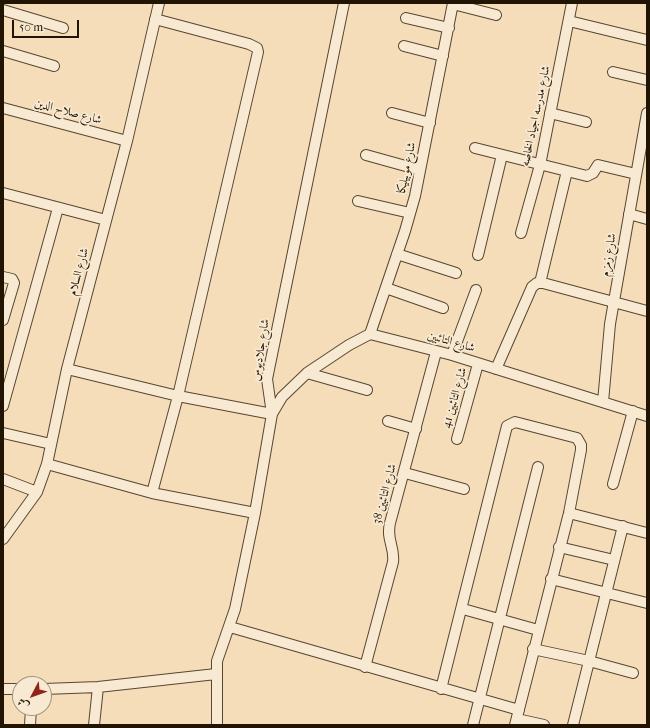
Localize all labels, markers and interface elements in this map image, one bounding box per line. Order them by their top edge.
scale bar [14,12,81,38]
text: 50 m [19,20,43,34]
street label: شارع مدرسه اجياد الخاصه [518,64,554,168]
street label: شارع صلاح الدين [33,96,103,128]
street label: شارع موبيليكا [395,141,419,195]
street label: شارع زمزم [598,232,620,278]
street label: شارع السلام [66,247,92,297]
street label: شارع جلاديوس [249,318,273,382]
street label: شارع التائبين [426,328,476,356]
street label: شارع التائبين 41 [439,366,471,430]
street label: شارع التائبين 38 [370,462,400,526]
north arrow [12,676,52,716]
text: ش [15,695,32,712]

